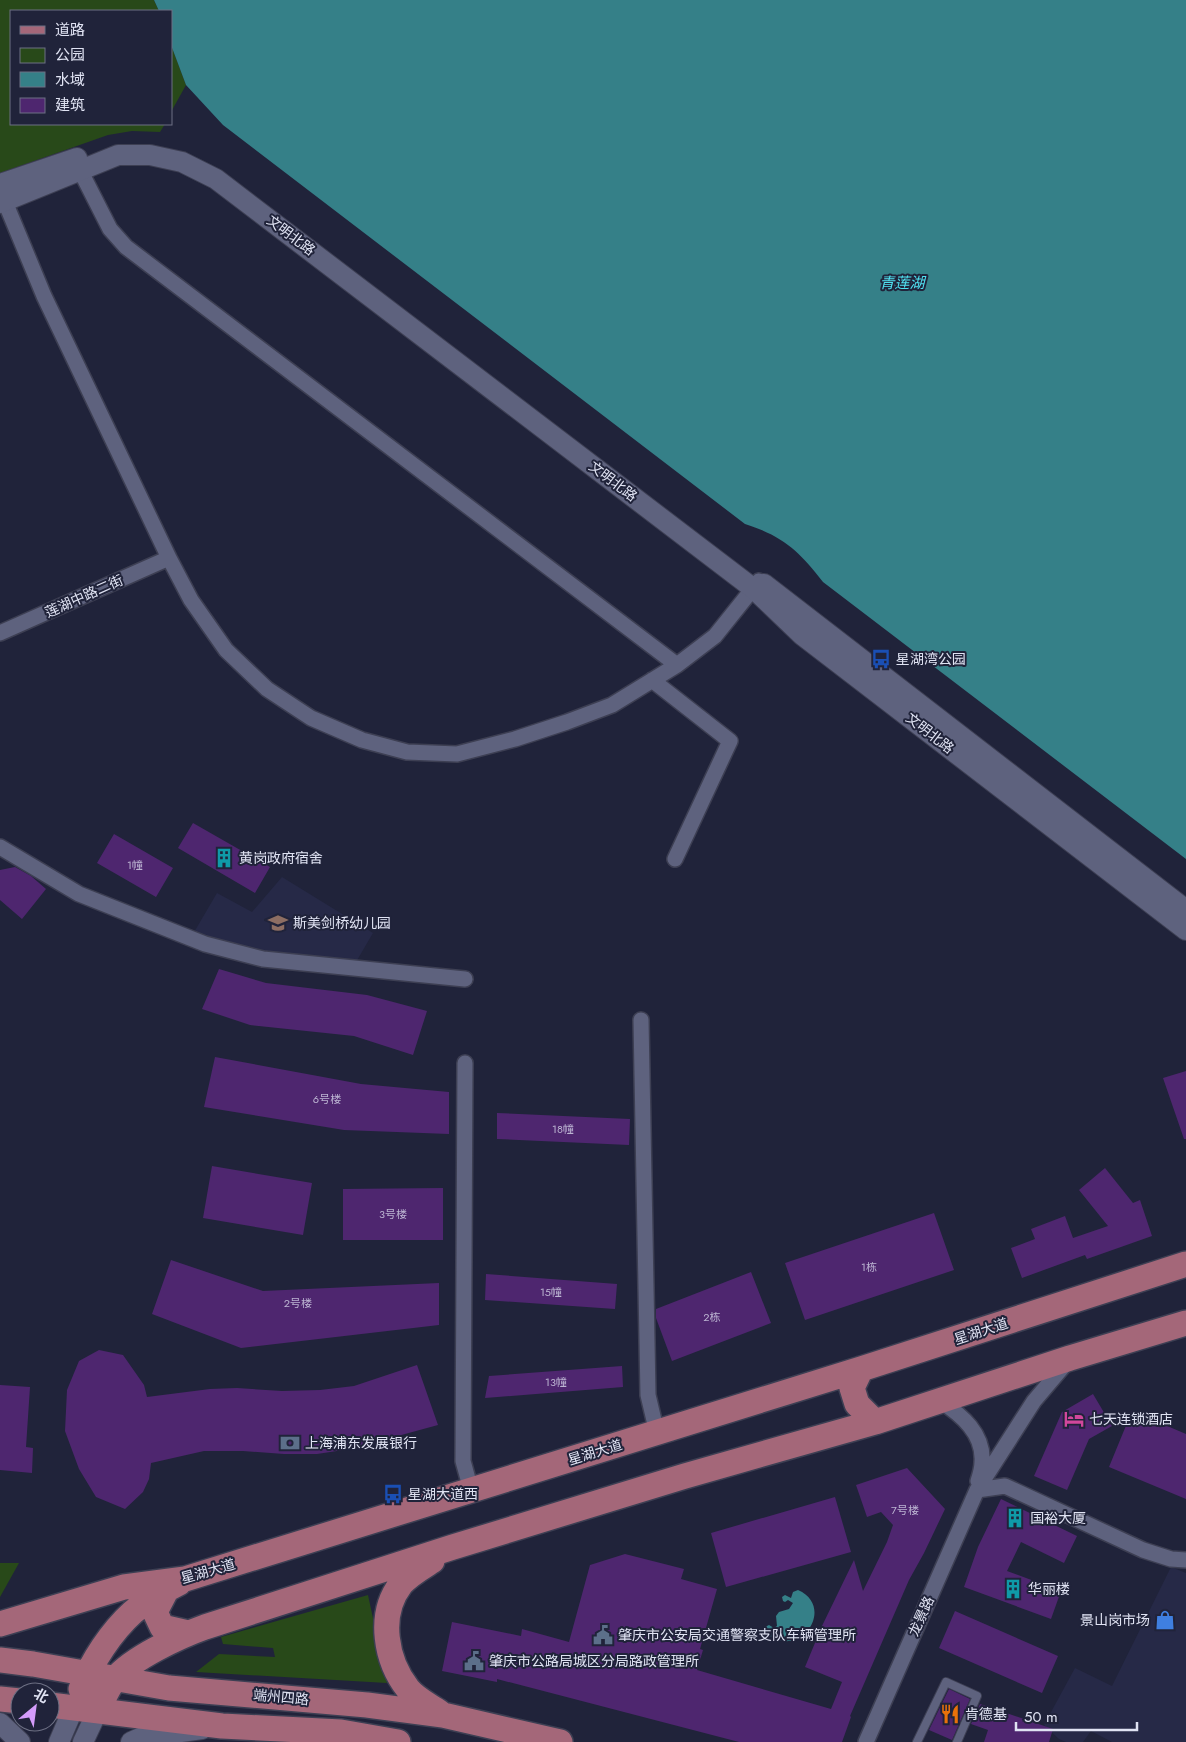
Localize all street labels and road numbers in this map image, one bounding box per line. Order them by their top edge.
street label: 文明北路 [263,210,319,260]
street label: 文明北路 [585,456,641,506]
street label: 莲湖中路二街 [42,570,126,622]
street label: 文明北路 [902,708,958,758]
street label: 星湖大道 [951,1313,1011,1349]
street label: 星湖大道 [565,1434,625,1470]
street label: 星湖大道 [178,1554,238,1588]
street label: 龙景路 [903,1593,939,1639]
street label: 端州四路 [252,1685,310,1709]

